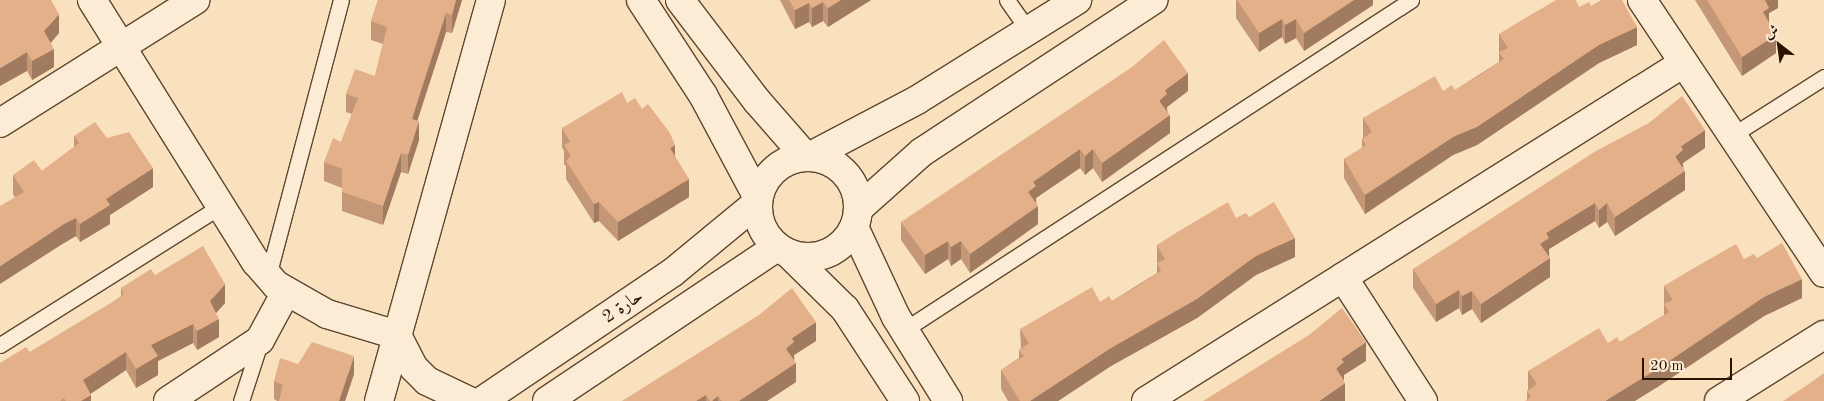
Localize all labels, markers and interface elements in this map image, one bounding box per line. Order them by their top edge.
north arrow [1754,20,1804,70]
text: ش [1762,22,1781,42]
street label: حارة 2 [599,286,647,328]
scale bar [1644,348,1734,380]
text: 20 m [1650,359,1684,374]

